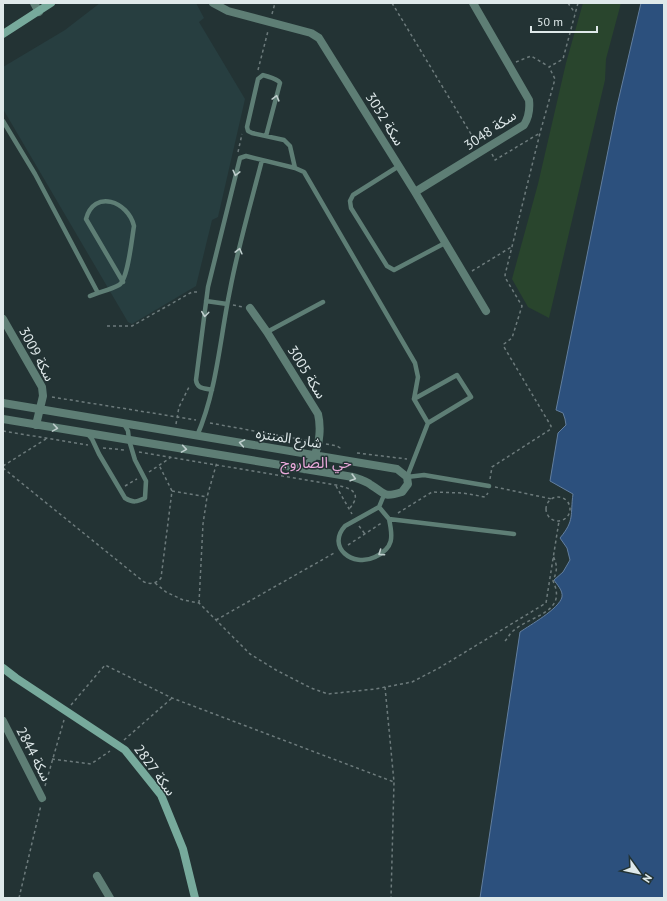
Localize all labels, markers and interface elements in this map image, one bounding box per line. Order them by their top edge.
scale bar [531,8,597,34]
text: 50 m [537,14,563,29]
street label: سكة 3052 [362,89,408,149]
one-way arrow [271,95,280,102]
street label: سكة 3048 [460,106,520,154]
one-way arrow [233,170,241,177]
one-way arrow [235,247,243,254]
one-way arrow [201,311,210,317]
street label: سكة 3009 [15,324,59,384]
street label: سكة 3005 [284,342,330,402]
one-way arrow [52,423,58,432]
street label: شارع المنتزه [254,424,323,454]
one-way arrow [239,439,245,448]
one-way arrow [180,444,187,453]
district label: حي الصاروج [280,453,352,475]
one-way arrow [349,473,356,482]
one-way arrow [379,548,386,555]
street label: سكة 2844 [13,724,55,784]
street label: سكة 2827 [130,741,180,799]
north arrow [619,853,659,893]
text: N [640,872,655,885]

